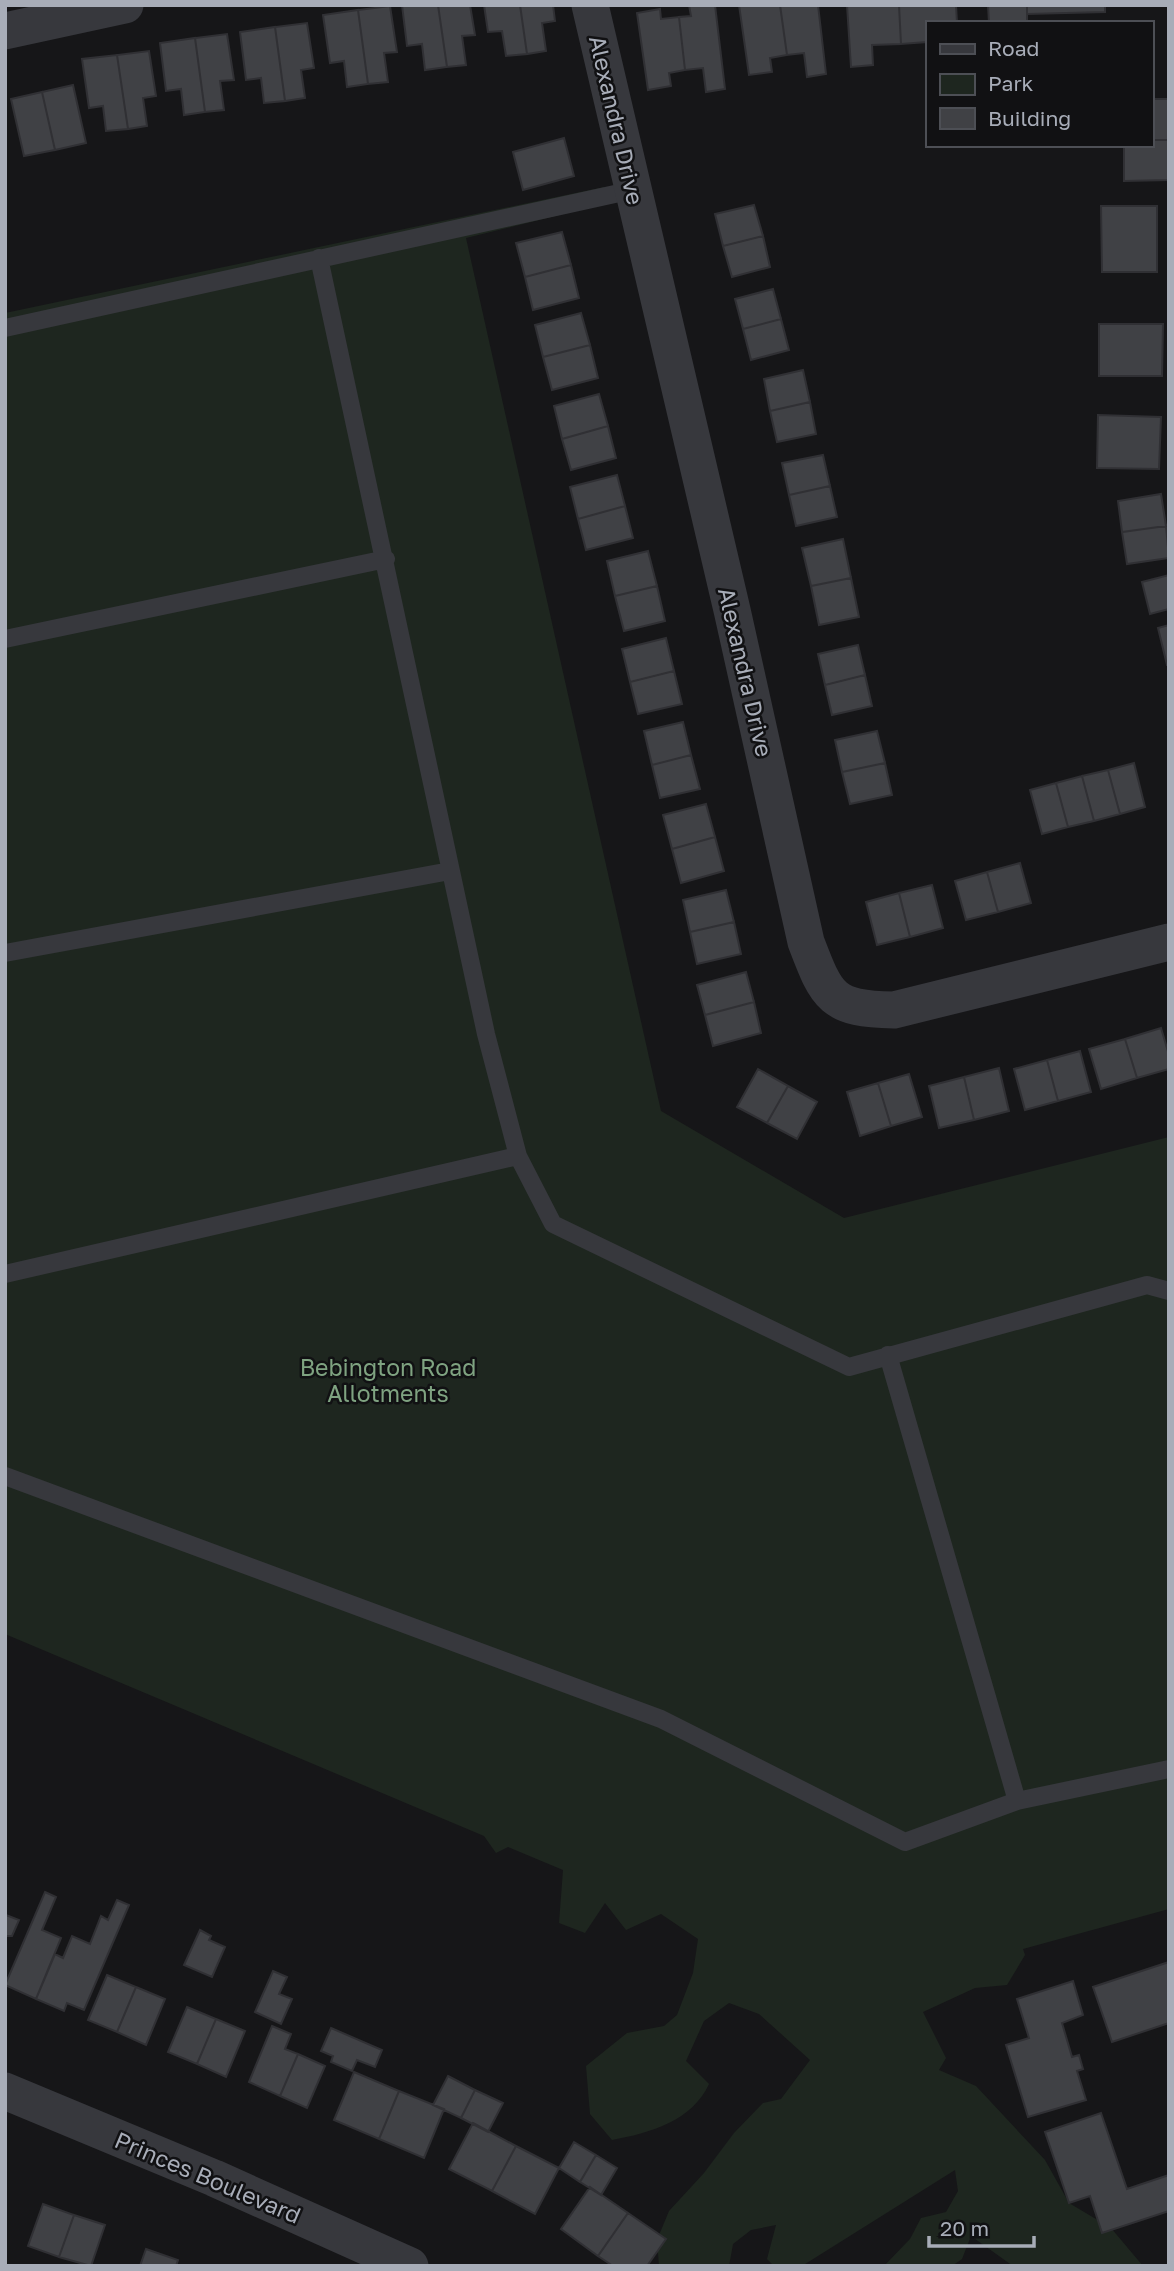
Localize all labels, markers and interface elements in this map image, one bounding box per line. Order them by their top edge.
legend [926,21,1153,147]
street label: Alexandra Drive [584,32,650,208]
text: Road [988,35,1039,61]
text: Park [988,70,1034,96]
text: Building [988,105,1071,131]
street label: Alexandra Drive [713,584,779,760]
park label: Bebington Road Allotments [300,1353,476,1407]
street label: Princes Boulevard [111,2125,305,2229]
scale bar [929,2204,1034,2248]
text: 20 m [940,2215,989,2241]

